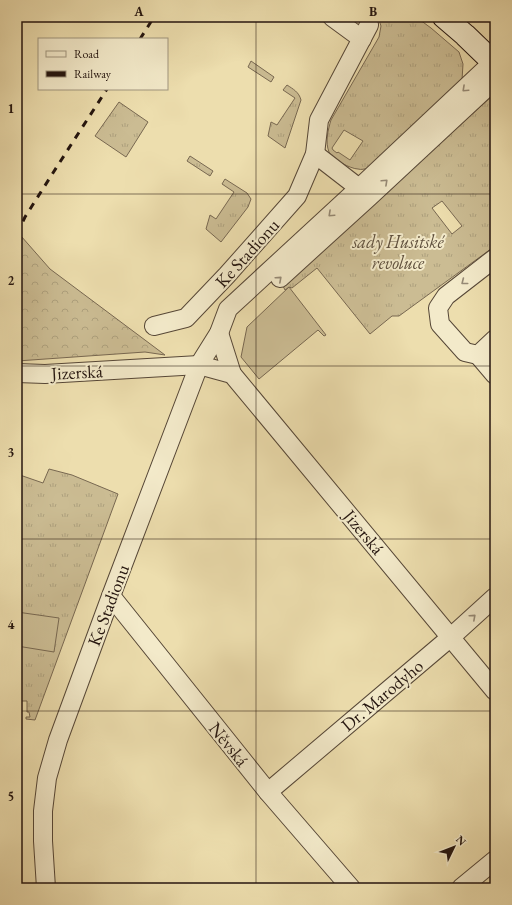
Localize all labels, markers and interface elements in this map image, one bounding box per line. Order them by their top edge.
text: A [133,3,144,20]
text: B [369,3,377,20]
legend [38,38,168,90]
text: Road [74,46,100,62]
text: Railway [74,66,112,82]
one-way arrow [462,84,470,92]
text: 1 [8,100,15,117]
one-way arrow [380,179,388,187]
one-way arrow [328,210,336,217]
street label: Ke Stadionu [210,213,284,292]
park label: sady Husitské revoluce [351,230,445,274]
text: 2 [8,272,15,289]
one-way arrow [274,277,281,284]
one-way arrow [462,277,469,284]
street label: Jizerská [49,359,104,385]
text: 3 [8,444,15,461]
street label: Jizerská [337,503,390,560]
street label: Ke Stadionu [82,560,134,649]
one-way arrow [468,614,476,622]
text: 4 [8,616,15,633]
street label: Dr. Marodyho [336,654,428,736]
street label: Něvská [204,717,254,772]
text: 5 [8,788,14,805]
north arrow [434,827,474,867]
text: N [453,832,470,848]

